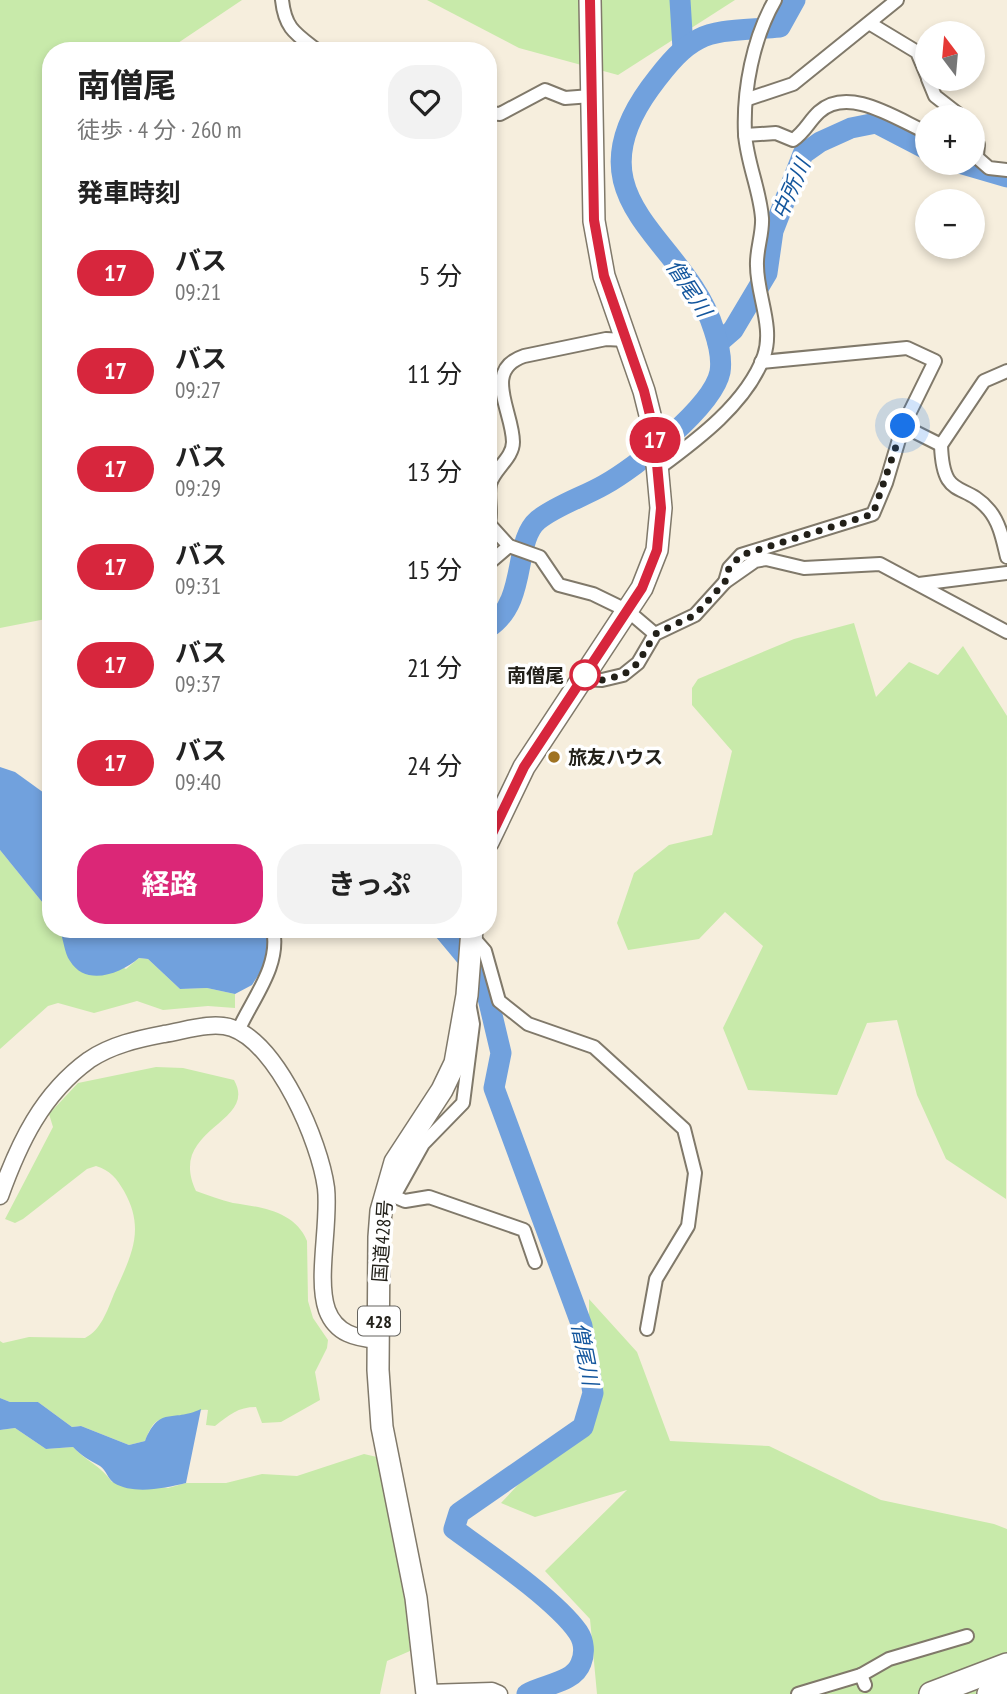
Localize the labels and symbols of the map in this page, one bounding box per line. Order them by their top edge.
north arrow [915,21,985,91]
water label: 中所川 [766,153,817,223]
water label: 僧尾川 [661,254,719,323]
your location [885,408,920,443]
line badge: 17 [624,417,686,463]
marker: 南僧尾 [570,660,600,690]
place label: 南僧尾 [507,663,564,687]
place label: 旅友ハウス [568,745,663,769]
marker: 旅友ハウス [546,749,562,765]
street label: 国道428号 [367,1199,397,1283]
road number: 428 [358,1306,400,1336]
water label: 僧尾川 [566,1321,605,1389]

